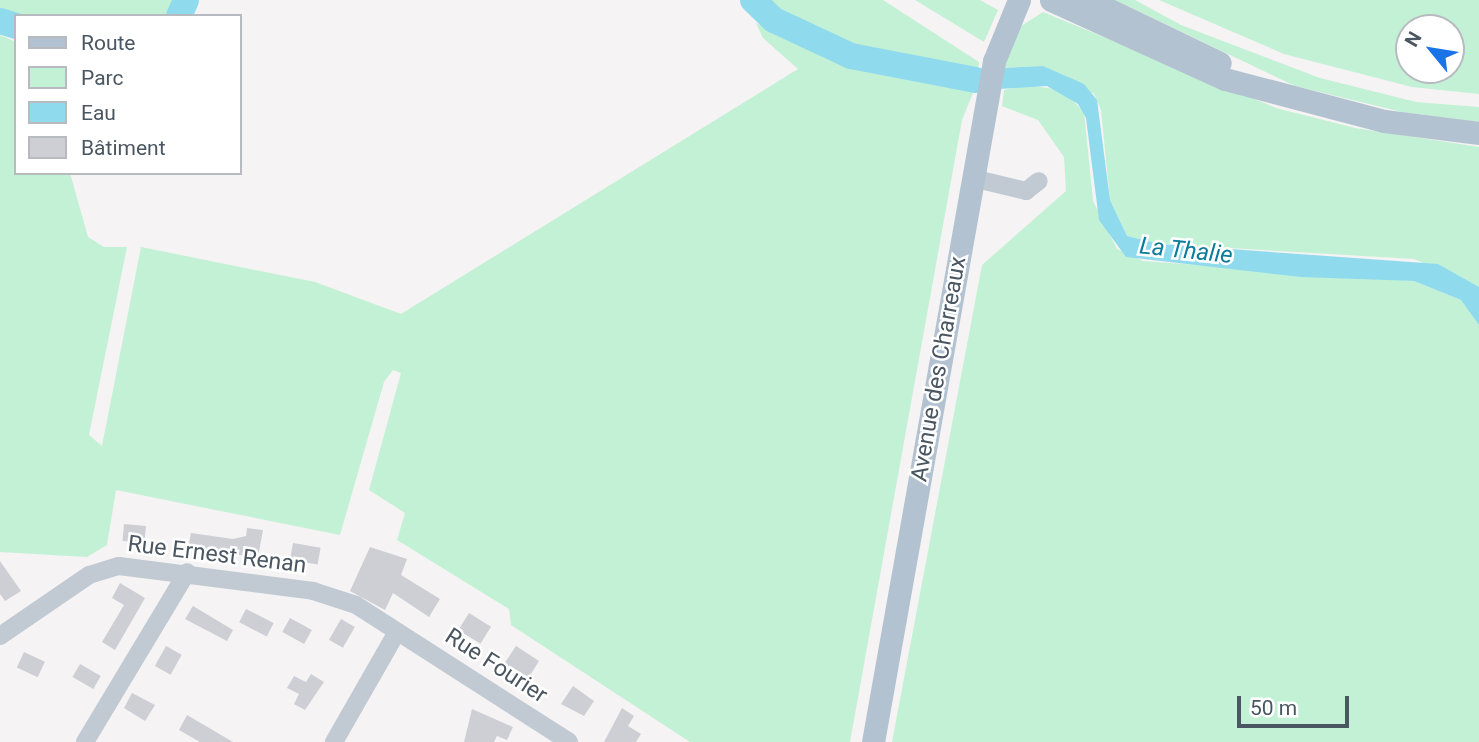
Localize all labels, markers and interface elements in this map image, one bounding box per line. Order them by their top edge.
legend [14,14,242,175]
north arrow [1395,14,1465,84]
text: N [1400,28,1426,51]
text: Route [81,31,136,55]
text: Parc [81,66,123,90]
text: Eau [81,101,116,125]
text: Bâtiment [81,136,166,160]
water label: La Thalie [1138,232,1234,270]
street label: Avenue des Charreaux [906,254,972,484]
street label: Rue Ernest Renan [126,530,308,580]
street label: Rue Fourier [440,623,552,709]
scale bar [1241,682,1353,726]
text: 50 m [1250,696,1297,720]

